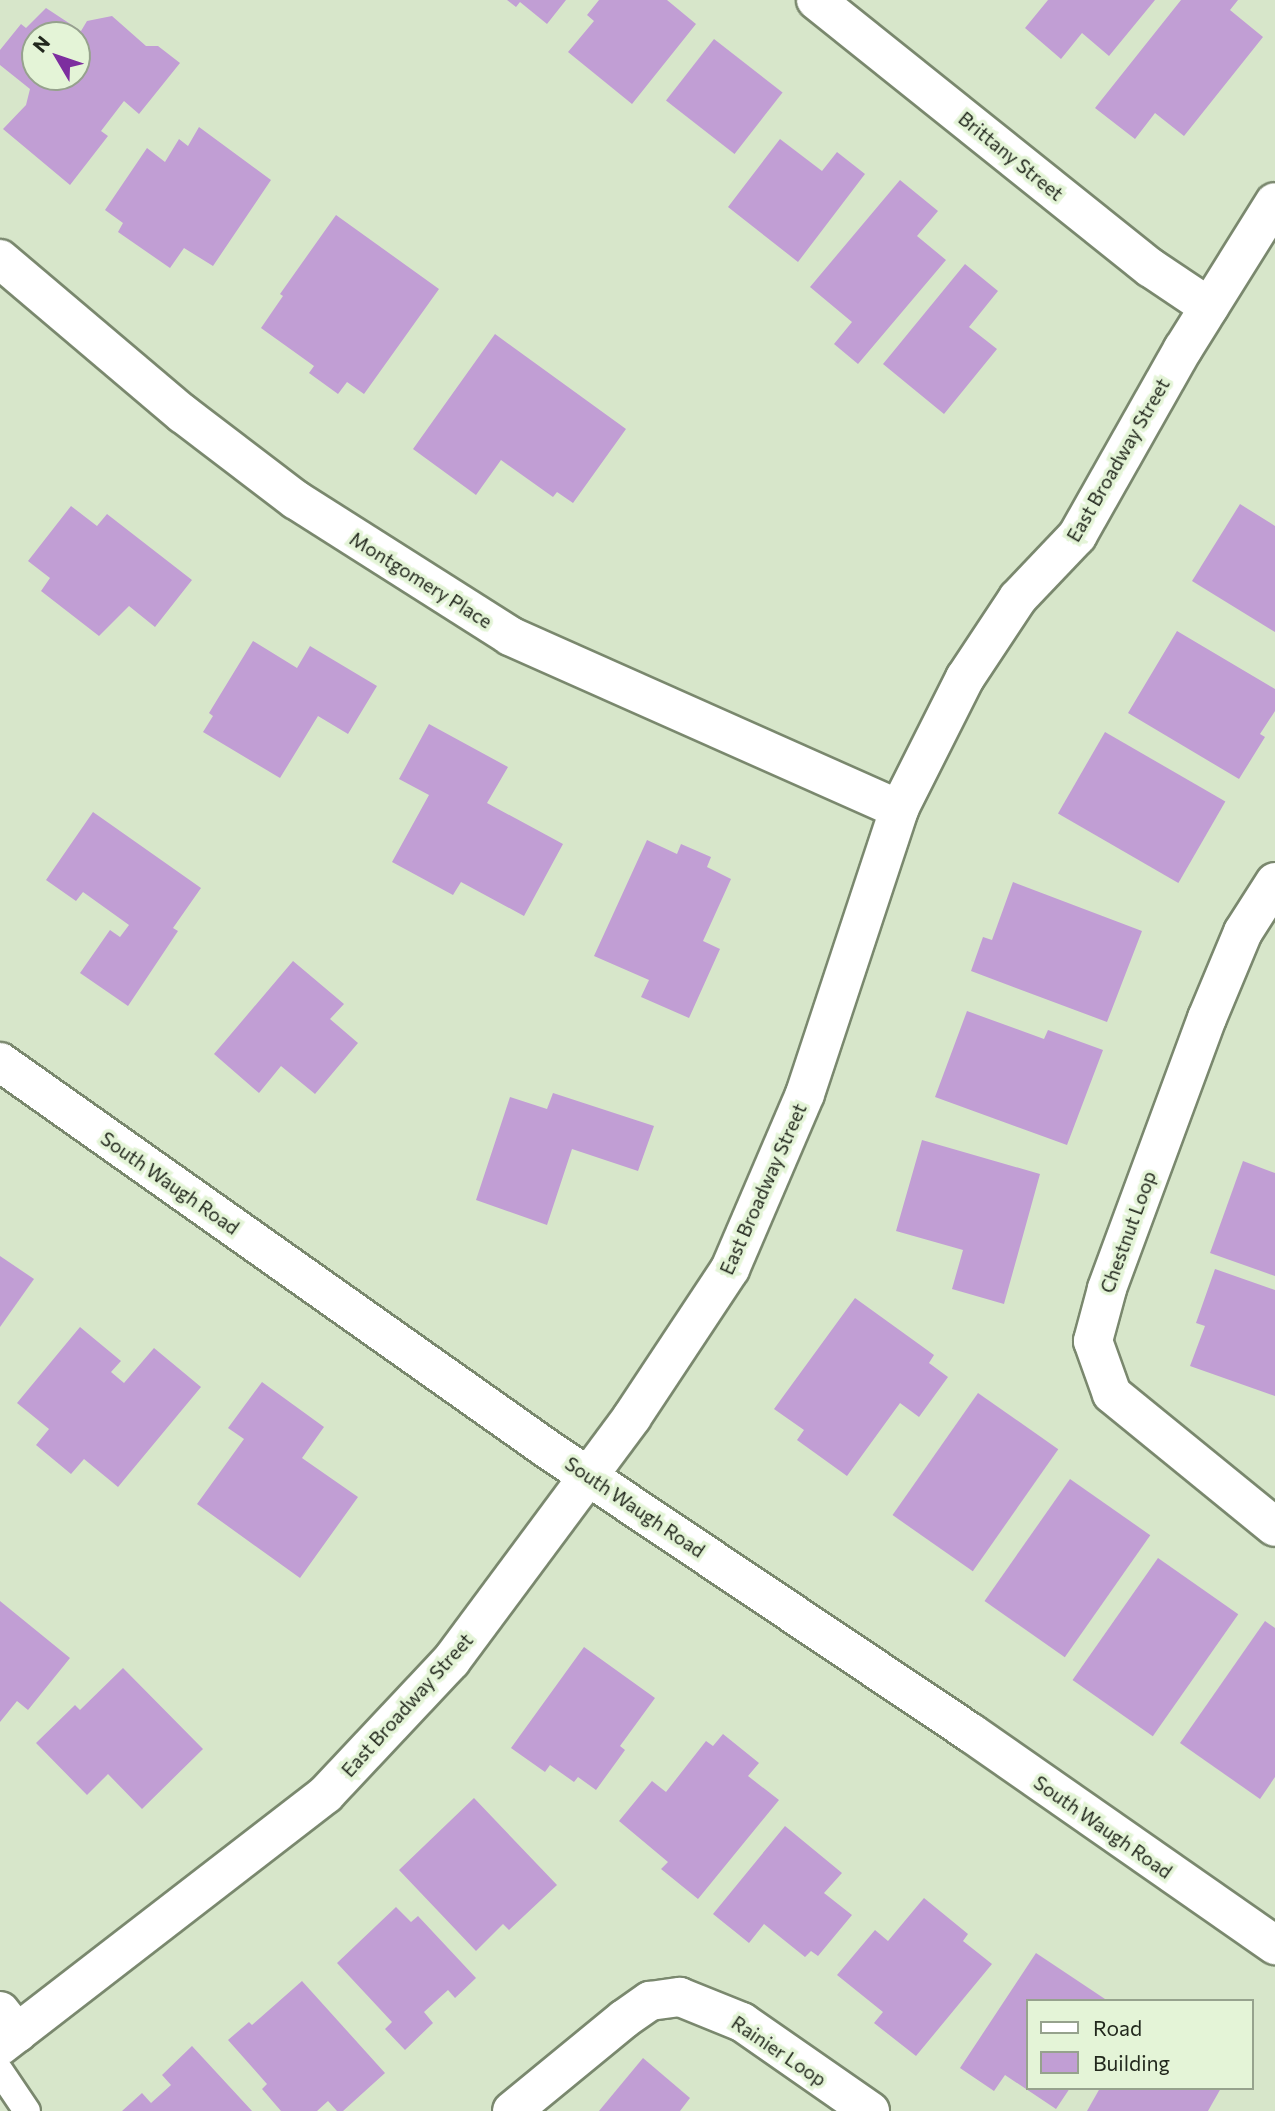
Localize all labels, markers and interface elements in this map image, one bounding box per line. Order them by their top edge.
north arrow [21,21,91,91]
text: N [27,31,54,57]
street label: Brittany Street [954,107,1068,205]
street label: East Broadway Street [1062,374,1174,546]
street label: Montgomery Place [346,527,496,633]
street label: East Broadway Street [715,1100,811,1278]
street label: South Waugh Road [96,1127,244,1239]
street label: Chestnut Loop [1095,1168,1161,1296]
street label: South Waugh Road [561,1452,709,1562]
street label: East Broadway Street [337,1629,477,1781]
street label: South Waugh Road [1029,1771,1177,1883]
legend [1026,1999,1254,2090]
street label: Rainier Loop [727,2011,831,2091]
text: Road [1093,2015,1142,2040]
text: Building [1093,2050,1170,2075]

